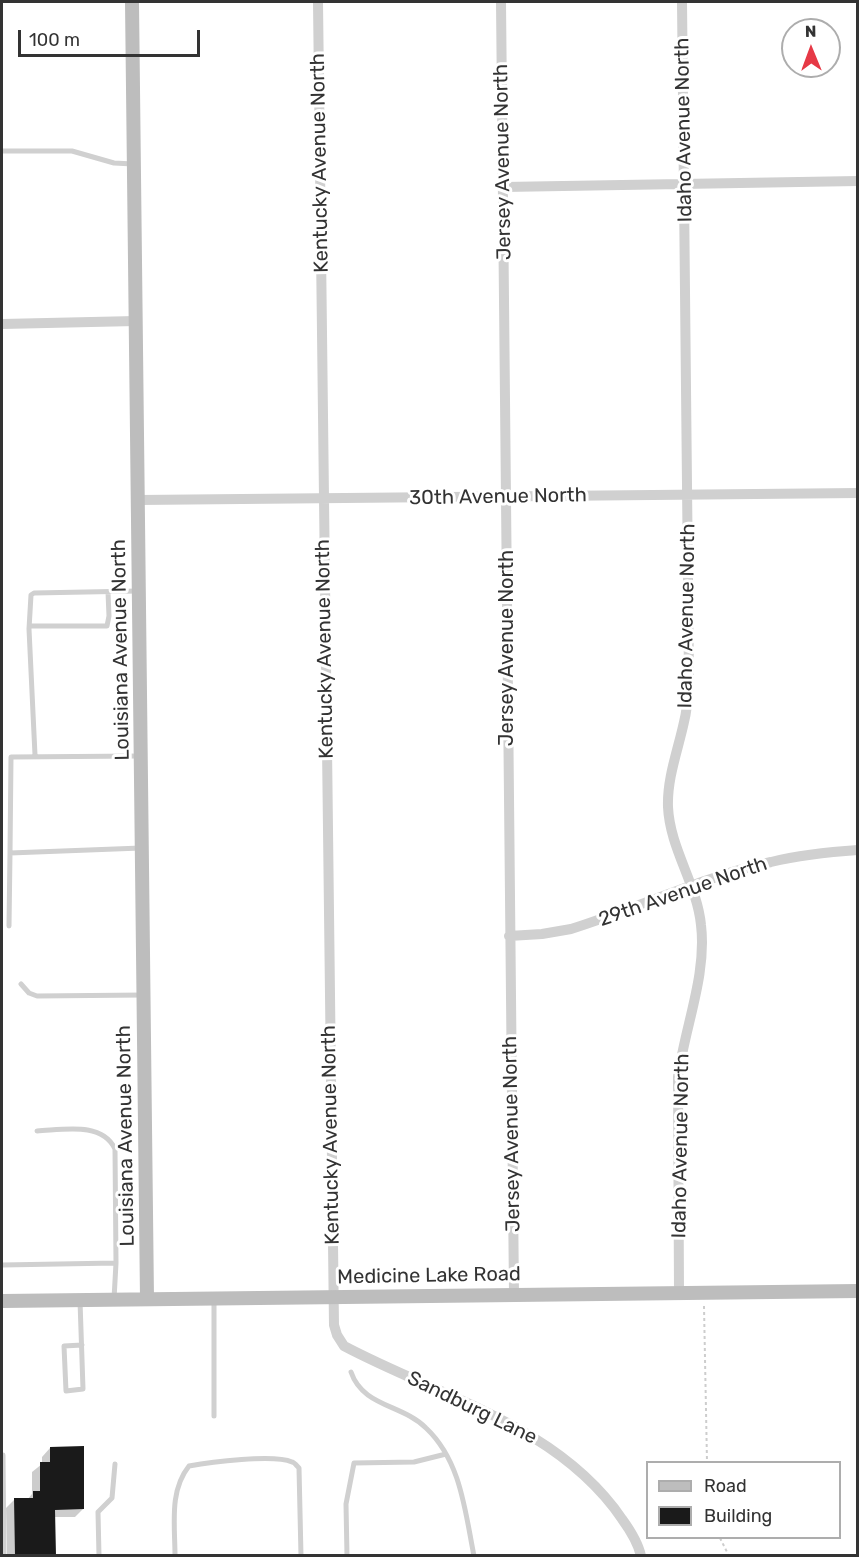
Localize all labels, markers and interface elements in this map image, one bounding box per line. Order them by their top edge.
scale bar [21,18,202,56]
north arrow [781,18,841,78]
text: N [805,22,817,41]
text: 100 m [29,29,80,51]
street label: Idaho Avenue North [670,37,698,223]
street label: Kentucky Avenue North [306,53,334,273]
street label: Jersey Avenue North [489,64,517,260]
street label: 30th Avenue North [409,483,587,511]
street label: Idaho Avenue North [673,523,701,709]
street label: Louisiana Avenue North [107,539,135,761]
street label: Kentucky Avenue North [311,539,339,759]
street label: Jersey Avenue North [495,550,519,746]
street label: 29th Avenue North [596,852,770,932]
street label: Louisiana Avenue North [112,1025,140,1247]
street label: Kentucky Avenue North [317,1025,345,1245]
street label: Jersey Avenue North [498,1036,526,1232]
street label: Idaho Avenue North [667,1053,695,1239]
street label: Medicine Lake Road [337,1262,521,1290]
street label: Sandburg Lane [403,1366,541,1450]
legend [646,1461,841,1539]
text: Road [704,1475,747,1497]
text: Building [704,1505,772,1527]

